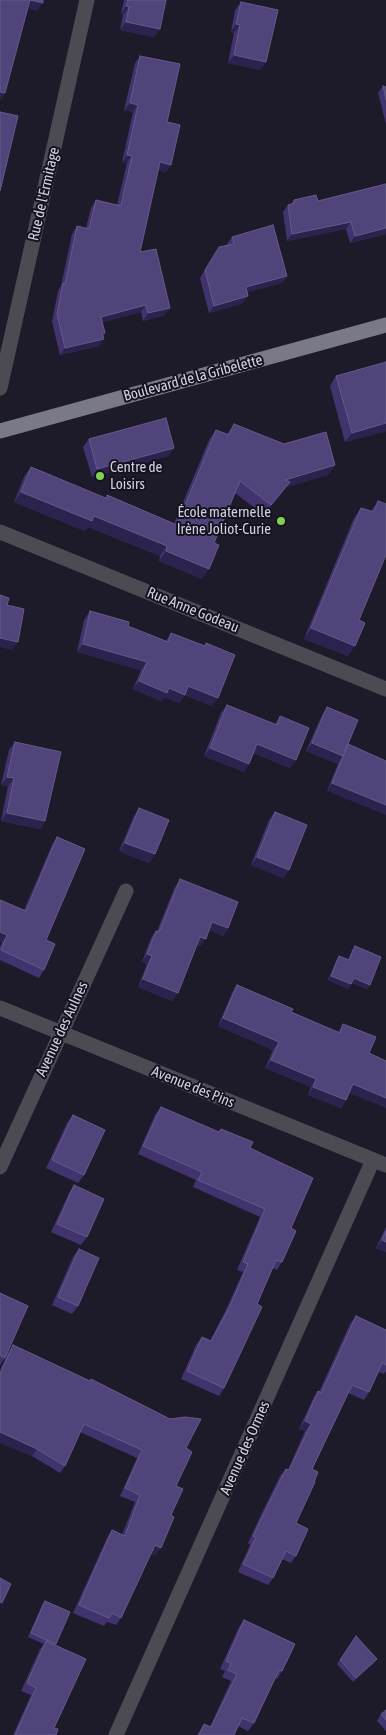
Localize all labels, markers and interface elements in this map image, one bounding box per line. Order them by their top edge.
street label: Rue de l'Ermitage [25,146,63,242]
street label: Boulevard de la Gribelette [122,351,264,405]
place label: Centre de Loisirs [110,458,162,493]
marker: Centre de Loisirs [94,470,106,482]
place label: École maternelle Irène Joliot-Curie [177,503,271,538]
marker: École maternelle Irène Joliot-Curie [275,515,287,527]
street label: Rue Anne Godeau [144,583,242,637]
street label: Avenue des Aulnes [32,979,92,1079]
street label: Avenue des Pins [149,1062,237,1112]
street label: Avenue des Ormes [216,1398,274,1498]

